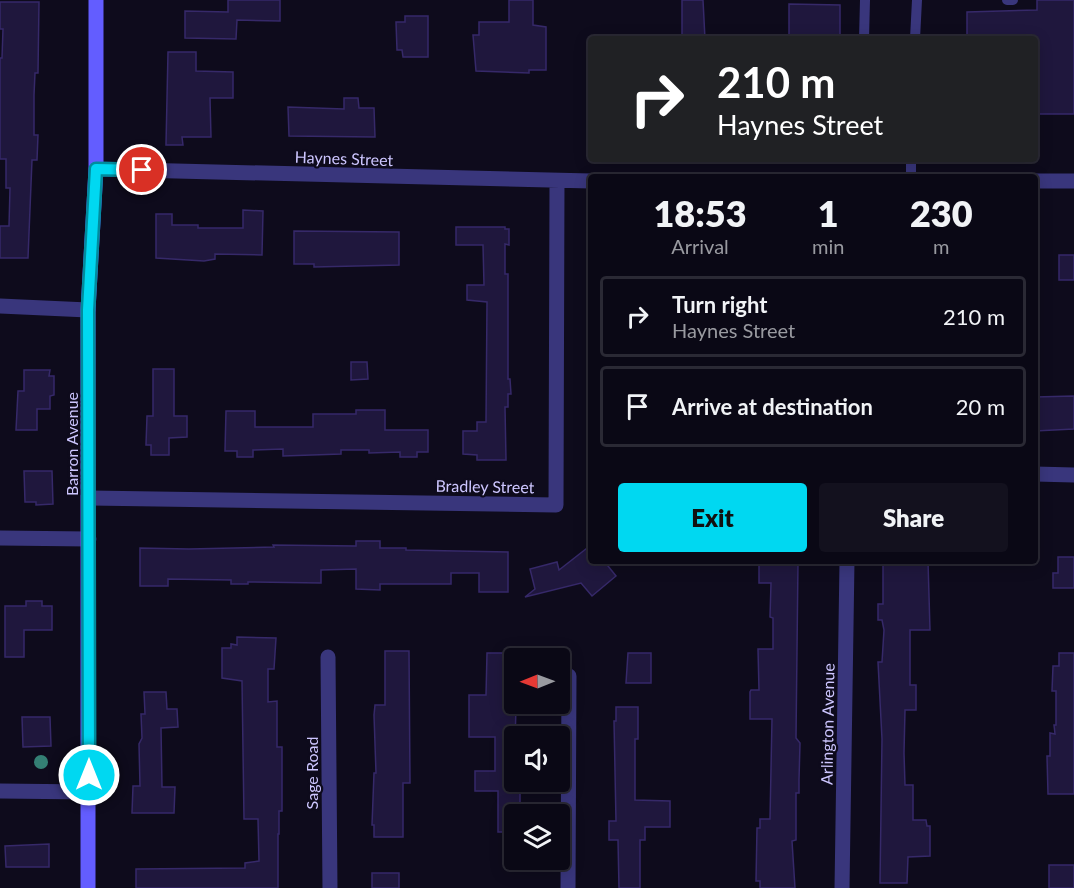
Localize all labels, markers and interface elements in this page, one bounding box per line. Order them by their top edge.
text: 210 m [717,57,835,107]
icon: right [618,60,696,138]
text: Haynes Street [717,108,883,141]
pin [116,144,167,195]
street label: Haynes Street [294,147,394,169]
icon: arrive [125,153,158,186]
text: 18:53 [653,191,747,235]
text: 1 [818,191,839,235]
text: 230 [910,191,973,235]
text: Arrival [671,234,729,258]
text: min [812,234,844,258]
text: m [933,234,949,258]
text: Turn right [672,291,767,318]
icon: right [621,300,654,333]
text: 210 m [943,303,1005,330]
text: Haynes Street [672,318,795,342]
icon: arrive [621,390,654,423]
street label: Barron Avenue [62,392,81,496]
text: Arrive at destination [672,393,873,420]
text: 20 m [956,393,1005,420]
street label: Bradley Street [435,476,535,496]
button: Exit [618,483,807,552]
button: Share [819,483,1008,552]
north arrow [504,648,570,714]
map controls [504,648,570,870]
street label: Arlington Avenue [816,663,838,785]
button: sound [504,726,570,792]
street label: Sage Road [302,737,321,809]
position arrow [57,743,121,807]
button: layers [504,804,570,870]

